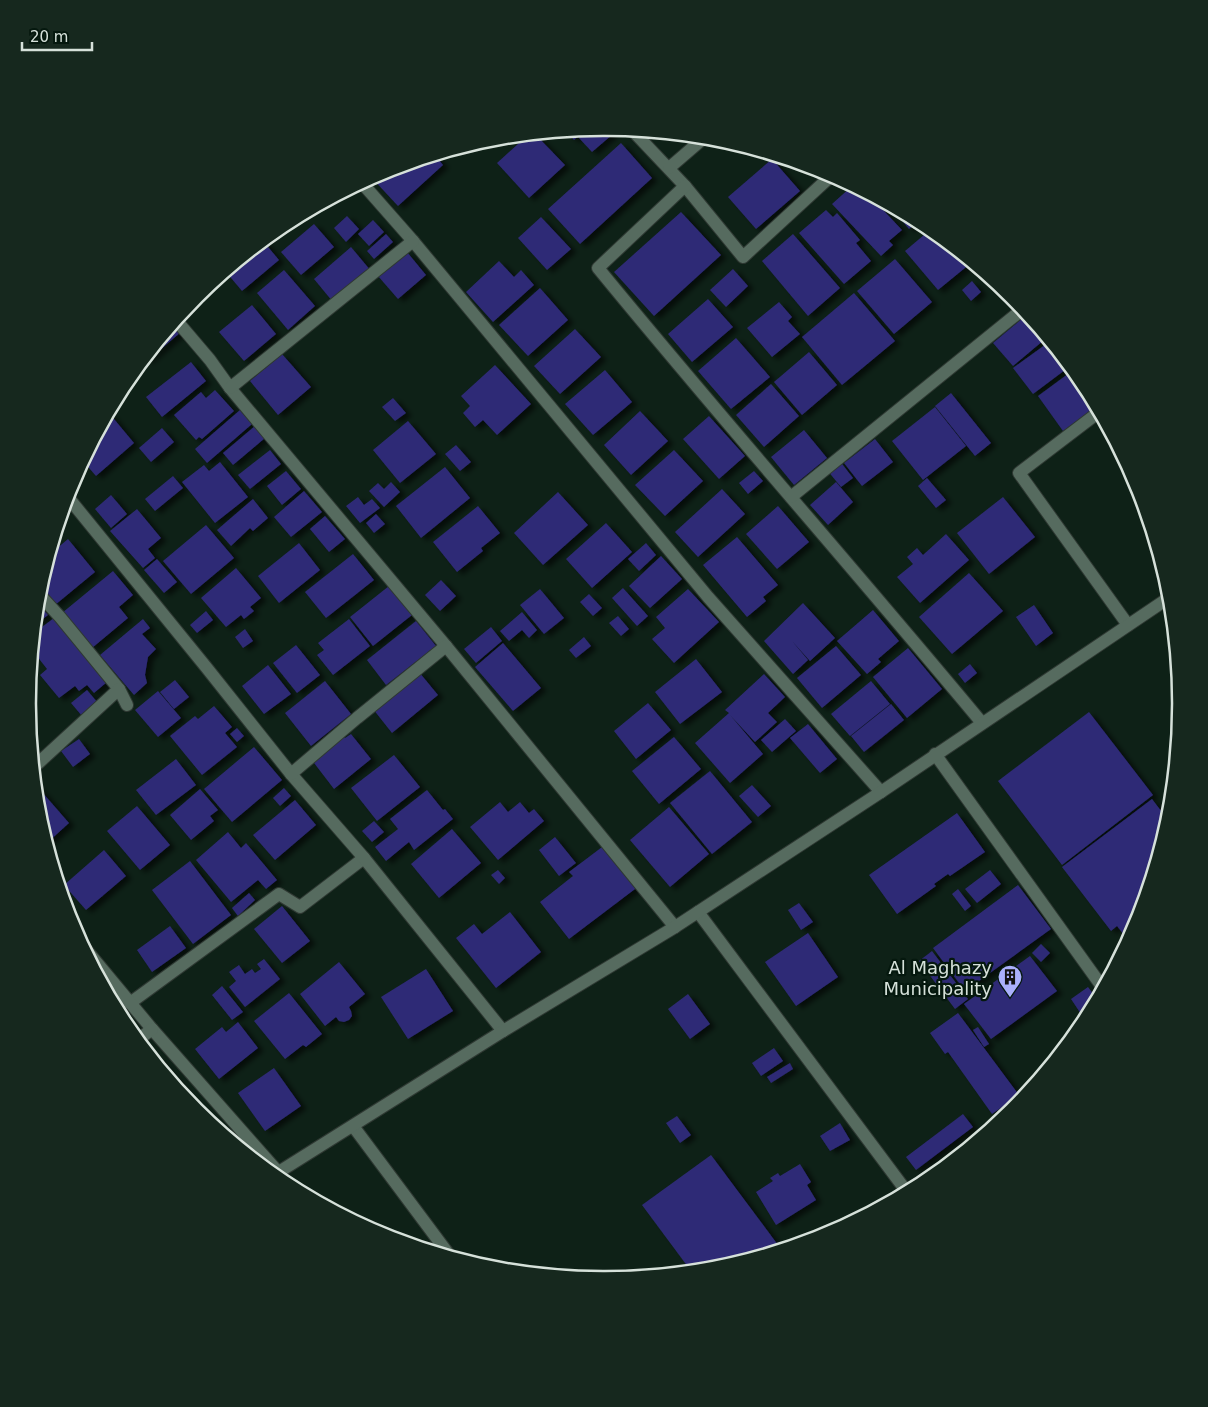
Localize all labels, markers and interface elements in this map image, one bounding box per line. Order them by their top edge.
scale bar [22,20,92,52]
text: 20 m [30,28,68,46]
place label: Al Maghazy Municipality [884,957,992,999]
building icon: Al Maghazy Municipality [997,964,1023,998]

